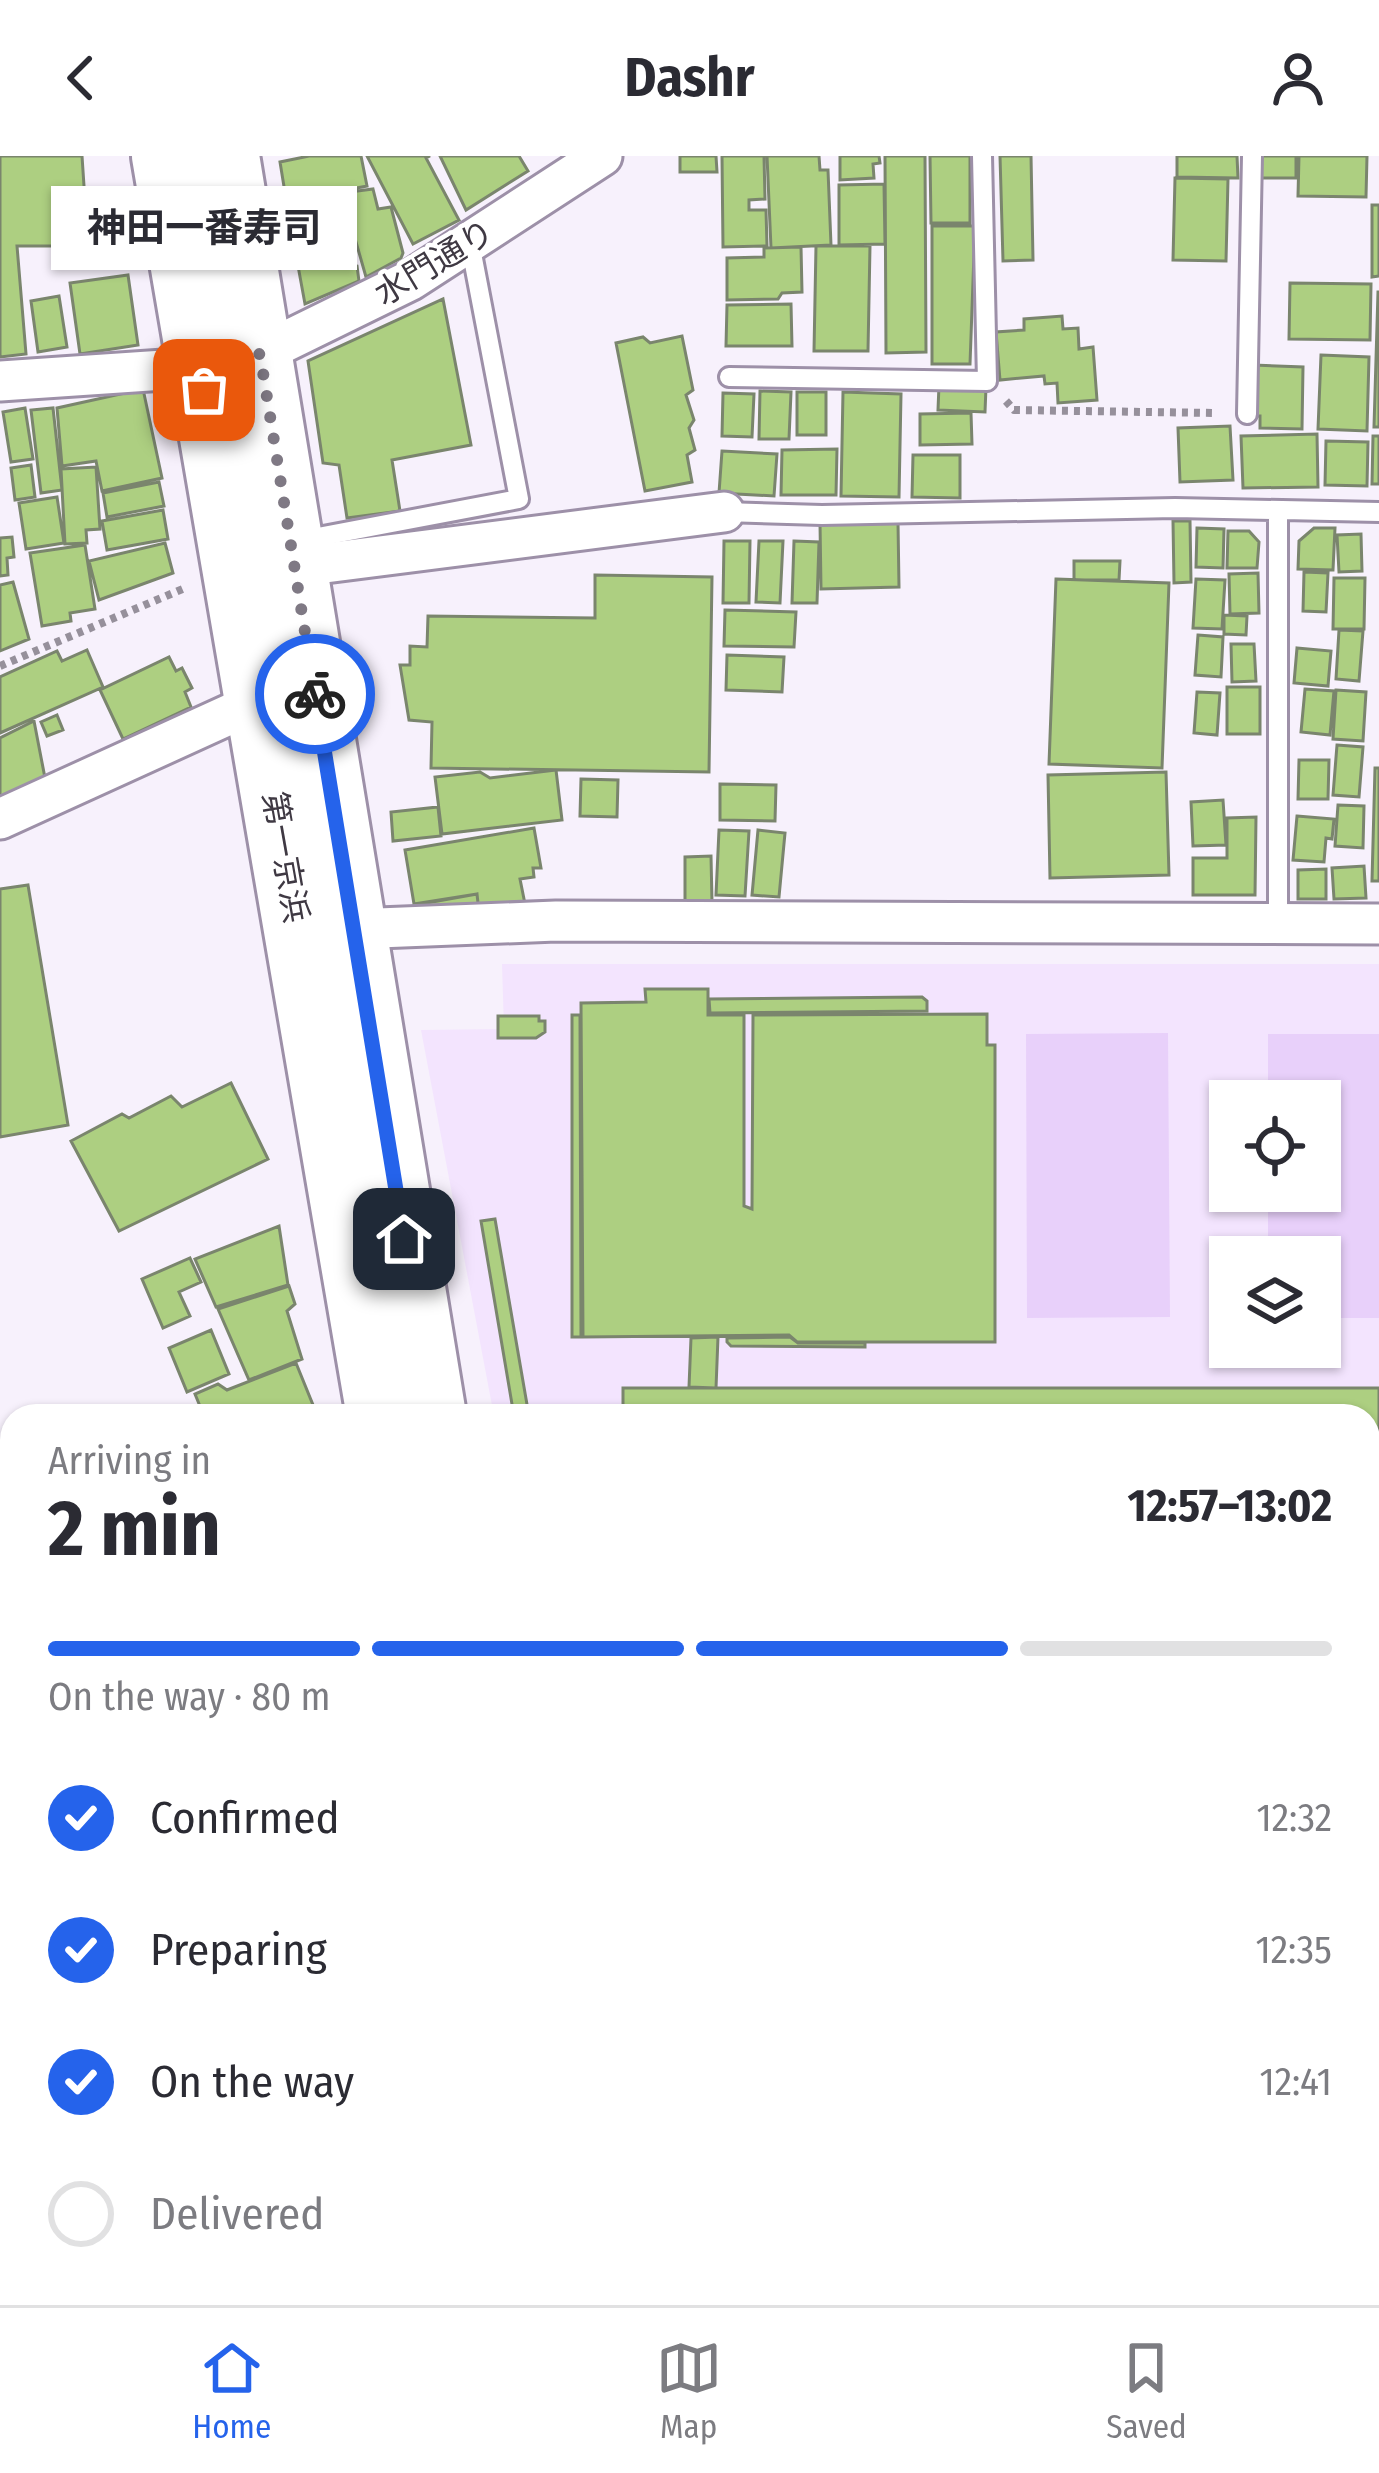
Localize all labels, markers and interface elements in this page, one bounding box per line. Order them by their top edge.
icon: back [48,45,114,111]
icon: person [1265,45,1331,111]
text: Dashr [625,46,754,110]
callout: 神田一番寿司 [51,186,357,270]
text: 神田一番寿司 [87,205,321,251]
street label: 水門通り [368,212,501,314]
pin [153,339,255,441]
icon: bag [171,357,237,423]
courier [255,634,375,754]
icon: bike [282,661,348,727]
street label: 第一京浜 [254,789,316,926]
map controls [1209,1080,1341,1368]
button: locate [1209,1080,1341,1212]
pin [353,1188,455,1290]
icon: home [371,1206,437,1272]
button: layers [1209,1236,1341,1368]
text: Arriving in [48,1438,211,1484]
text: 12:57–13:02 [1127,1479,1332,1533]
text: 2 min [48,1482,221,1576]
text: On the way · 80 m [48,1674,330,1720]
icon: check [48,1785,114,1851]
text: Confirmed [150,1791,340,1845]
text: 12:32 [1256,1795,1332,1841]
icon: check [48,1917,114,1983]
text: Preparing [150,1923,327,1977]
text: 12:35 [1255,1927,1332,1973]
icon: check [48,2049,114,2115]
text: On the way [150,2055,354,2109]
text: 12:41 [1260,2059,1332,2105]
text: Delivered [150,2187,324,2241]
tab: Home [192,2335,271,2447]
tab: Map [656,2335,722,2447]
tab: Saved [1106,2335,1187,2447]

